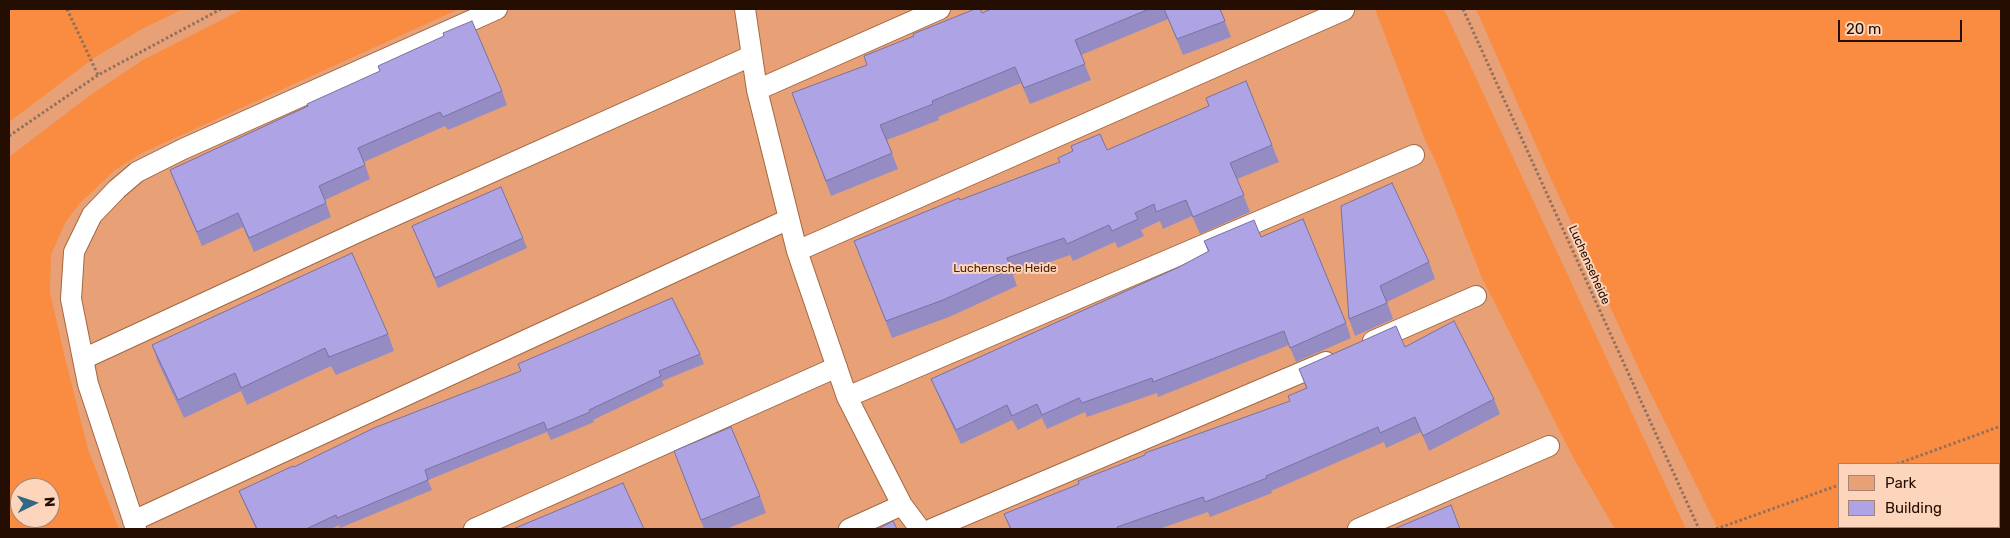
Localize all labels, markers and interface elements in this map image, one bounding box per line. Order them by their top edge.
scale bar [1840,10,1964,42]
text: 20 m [1846,20,1881,38]
street label: Luchenseheide [1565,223,1613,307]
park label: Luchensche Heide [953,262,1057,276]
legend [1838,463,2000,528]
text: Park [1885,474,1916,492]
north arrow [10,478,60,528]
text: N [41,496,58,508]
text: Building [1885,499,1942,517]

